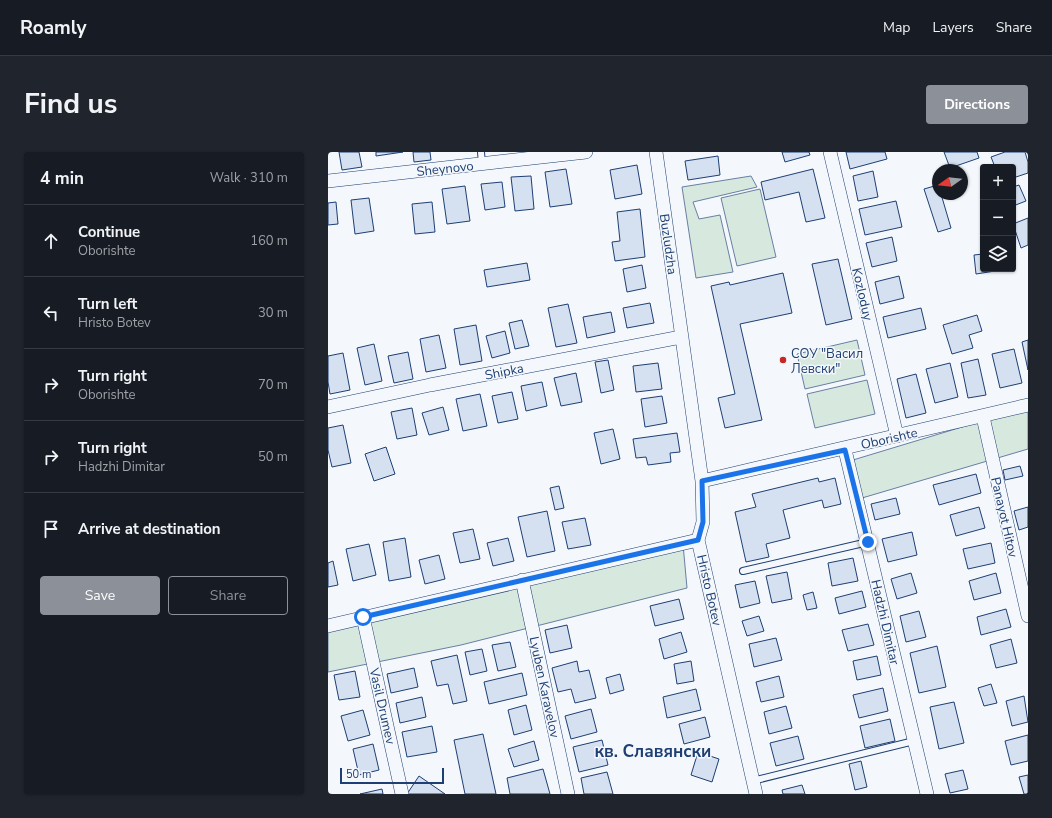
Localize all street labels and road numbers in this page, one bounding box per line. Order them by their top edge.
street label: Sheynovo [416,157,475,181]
street label: Buzludzha [655,213,681,276]
street label: Kozloduy [847,266,877,323]
street label: Shipka [483,359,525,385]
street label: Oborishte [859,424,919,454]
street label: Panayot Hitov [986,475,1022,559]
street label: Hristo Botev [692,553,726,628]
street label: Hadzhi Dimitar [866,578,904,667]
street label: Lyuben Karavelov [524,635,564,740]
street label: Vasil Drumev [364,665,400,746]

